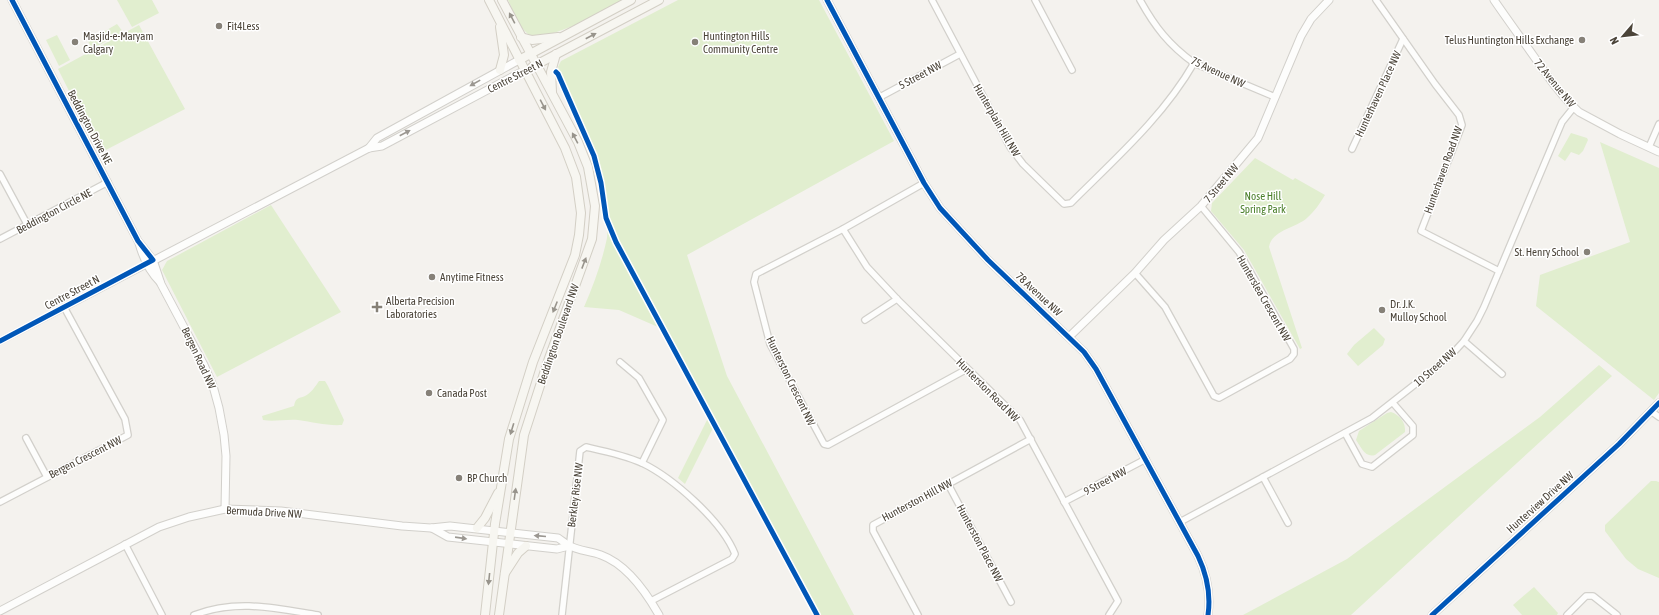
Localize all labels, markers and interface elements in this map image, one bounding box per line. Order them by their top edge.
one-way arrow [509,13,515,24]
north arrow [1603,16,1643,56]
place label: Fit4Less [227,20,259,32]
marker: Fit4Less [214,21,224,31]
place label: Masjid-e-Maryam Calgary [83,30,153,55]
place label: Huntington Hills Community Centre [703,30,778,55]
one-way arrow [585,33,597,39]
place label: Telus Huntington Hills Exchange [1445,34,1574,46]
marker: Telus Huntington Hills Exchange [1577,35,1587,45]
text: N [1607,35,1621,46]
marker: Masjid-e-Maryam Calgary [70,37,80,47]
marker: Huntington Hills Community Centre [690,37,700,47]
street label: Hunterhaven Place NW [1353,49,1403,139]
street label: 75 Avenue NW [1189,54,1247,90]
street label: Centre Street N [485,57,545,95]
street label: 72 Avenue NW [1532,57,1578,109]
street label: 5 Street NW [897,59,943,91]
one-way arrow [470,80,481,86]
street label: Hunterplain Hill NW [971,82,1023,158]
street label: Beddington Drive NE [65,88,115,166]
one-way arrow [539,99,546,111]
street label: Hunterhaven Road NW [1422,125,1464,215]
one-way arrow [399,130,411,137]
one-way arrow [572,132,578,143]
street label: 7 Street NW [1201,161,1241,205]
street label: Beddington Circle NE [14,186,94,236]
park label: Nose Hill Spring Park [1240,190,1286,215]
place label: St. Henry School [1514,246,1579,258]
marker: St. Henry School [1582,247,1592,257]
street label: Hunterslea Crescent NW [1234,253,1294,343]
one-way arrow [581,256,587,268]
street label: 78 Avenue NW [1014,270,1064,318]
place label: Anytime Fitness [440,271,504,283]
marker: Anytime Fitness [427,272,437,282]
street label: Centre Street N [43,273,101,311]
street label: Beddington Boulevard NW [535,282,581,386]
place label: Alberta Precision Laboratories [386,295,455,320]
place label: Dr. J.K. Mulloy School [1390,298,1447,323]
marker: Alberta Precision Laboratories [371,301,383,313]
one-way arrow [552,301,558,312]
marker: Dr. J.K. Mulloy School [1377,305,1387,315]
street label: Bergen Road NW [180,325,218,391]
street label: Hunterston Crescent NW [764,334,818,428]
street label: 10 Street NW [1411,345,1459,389]
street label: Hunterston Road NW [954,356,1022,424]
place label: Canada Post [437,387,487,399]
marker: Canada Post [424,388,434,398]
one-way arrow [509,424,515,436]
street label: Bergen Crescent NW [47,433,123,481]
street label: Berkley Rise NW [565,462,585,528]
street label: 9 Street NW [1082,465,1128,497]
street label: Hunterview Drive NW [1504,469,1576,535]
place label: BP Church [467,472,507,484]
marker: BP Church [454,473,464,483]
street label: Hunterston Hill NW [880,476,954,524]
one-way arrow [512,488,518,500]
street label: Hunterston Place NW [955,502,1005,584]
street label: Bermuda Drive NW [226,504,302,520]
one-way arrow [534,533,546,539]
one-way arrow [455,535,467,541]
one-way arrow [486,573,492,585]

